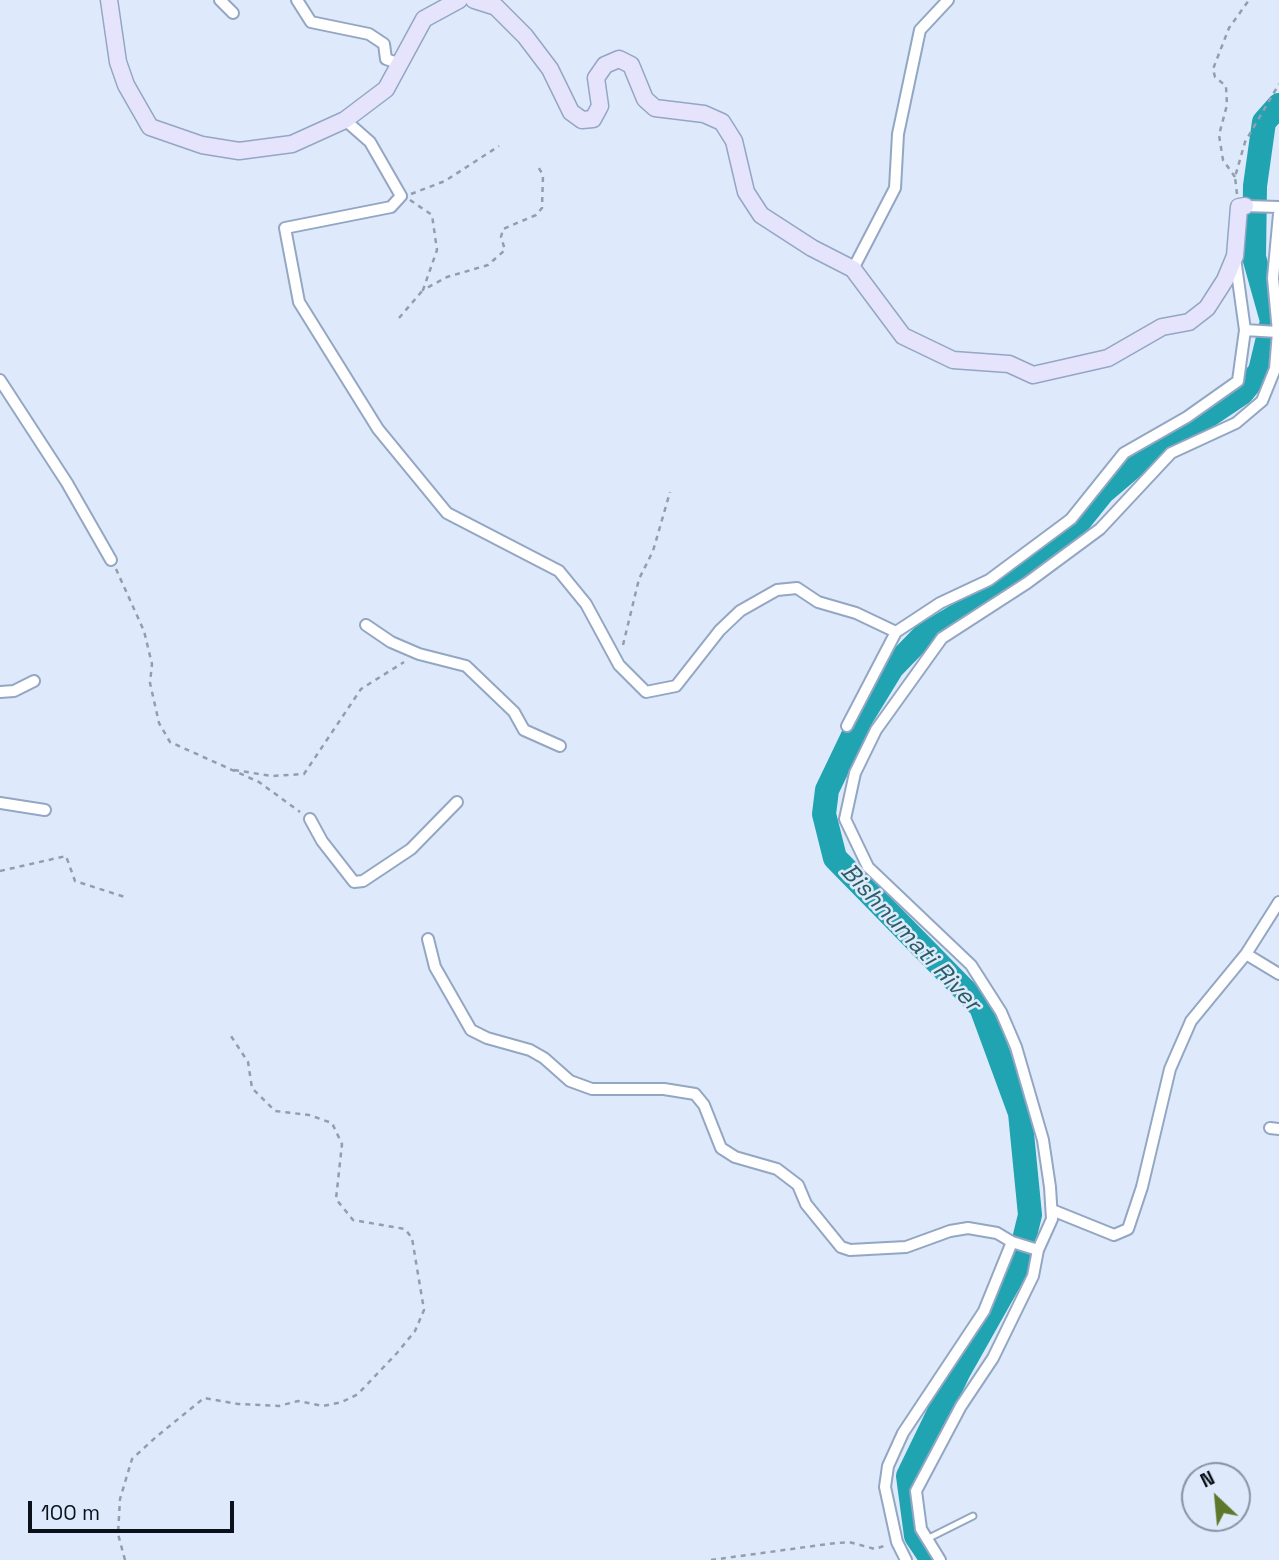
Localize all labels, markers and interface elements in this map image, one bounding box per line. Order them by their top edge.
water label: Bishnumati River [834,858,986,1018]
north arrow [1181,1462,1251,1532]
text: N [1196,1465,1219,1494]
scale bar [32,1486,238,1530]
text: 100 m [41,1499,100,1526]

